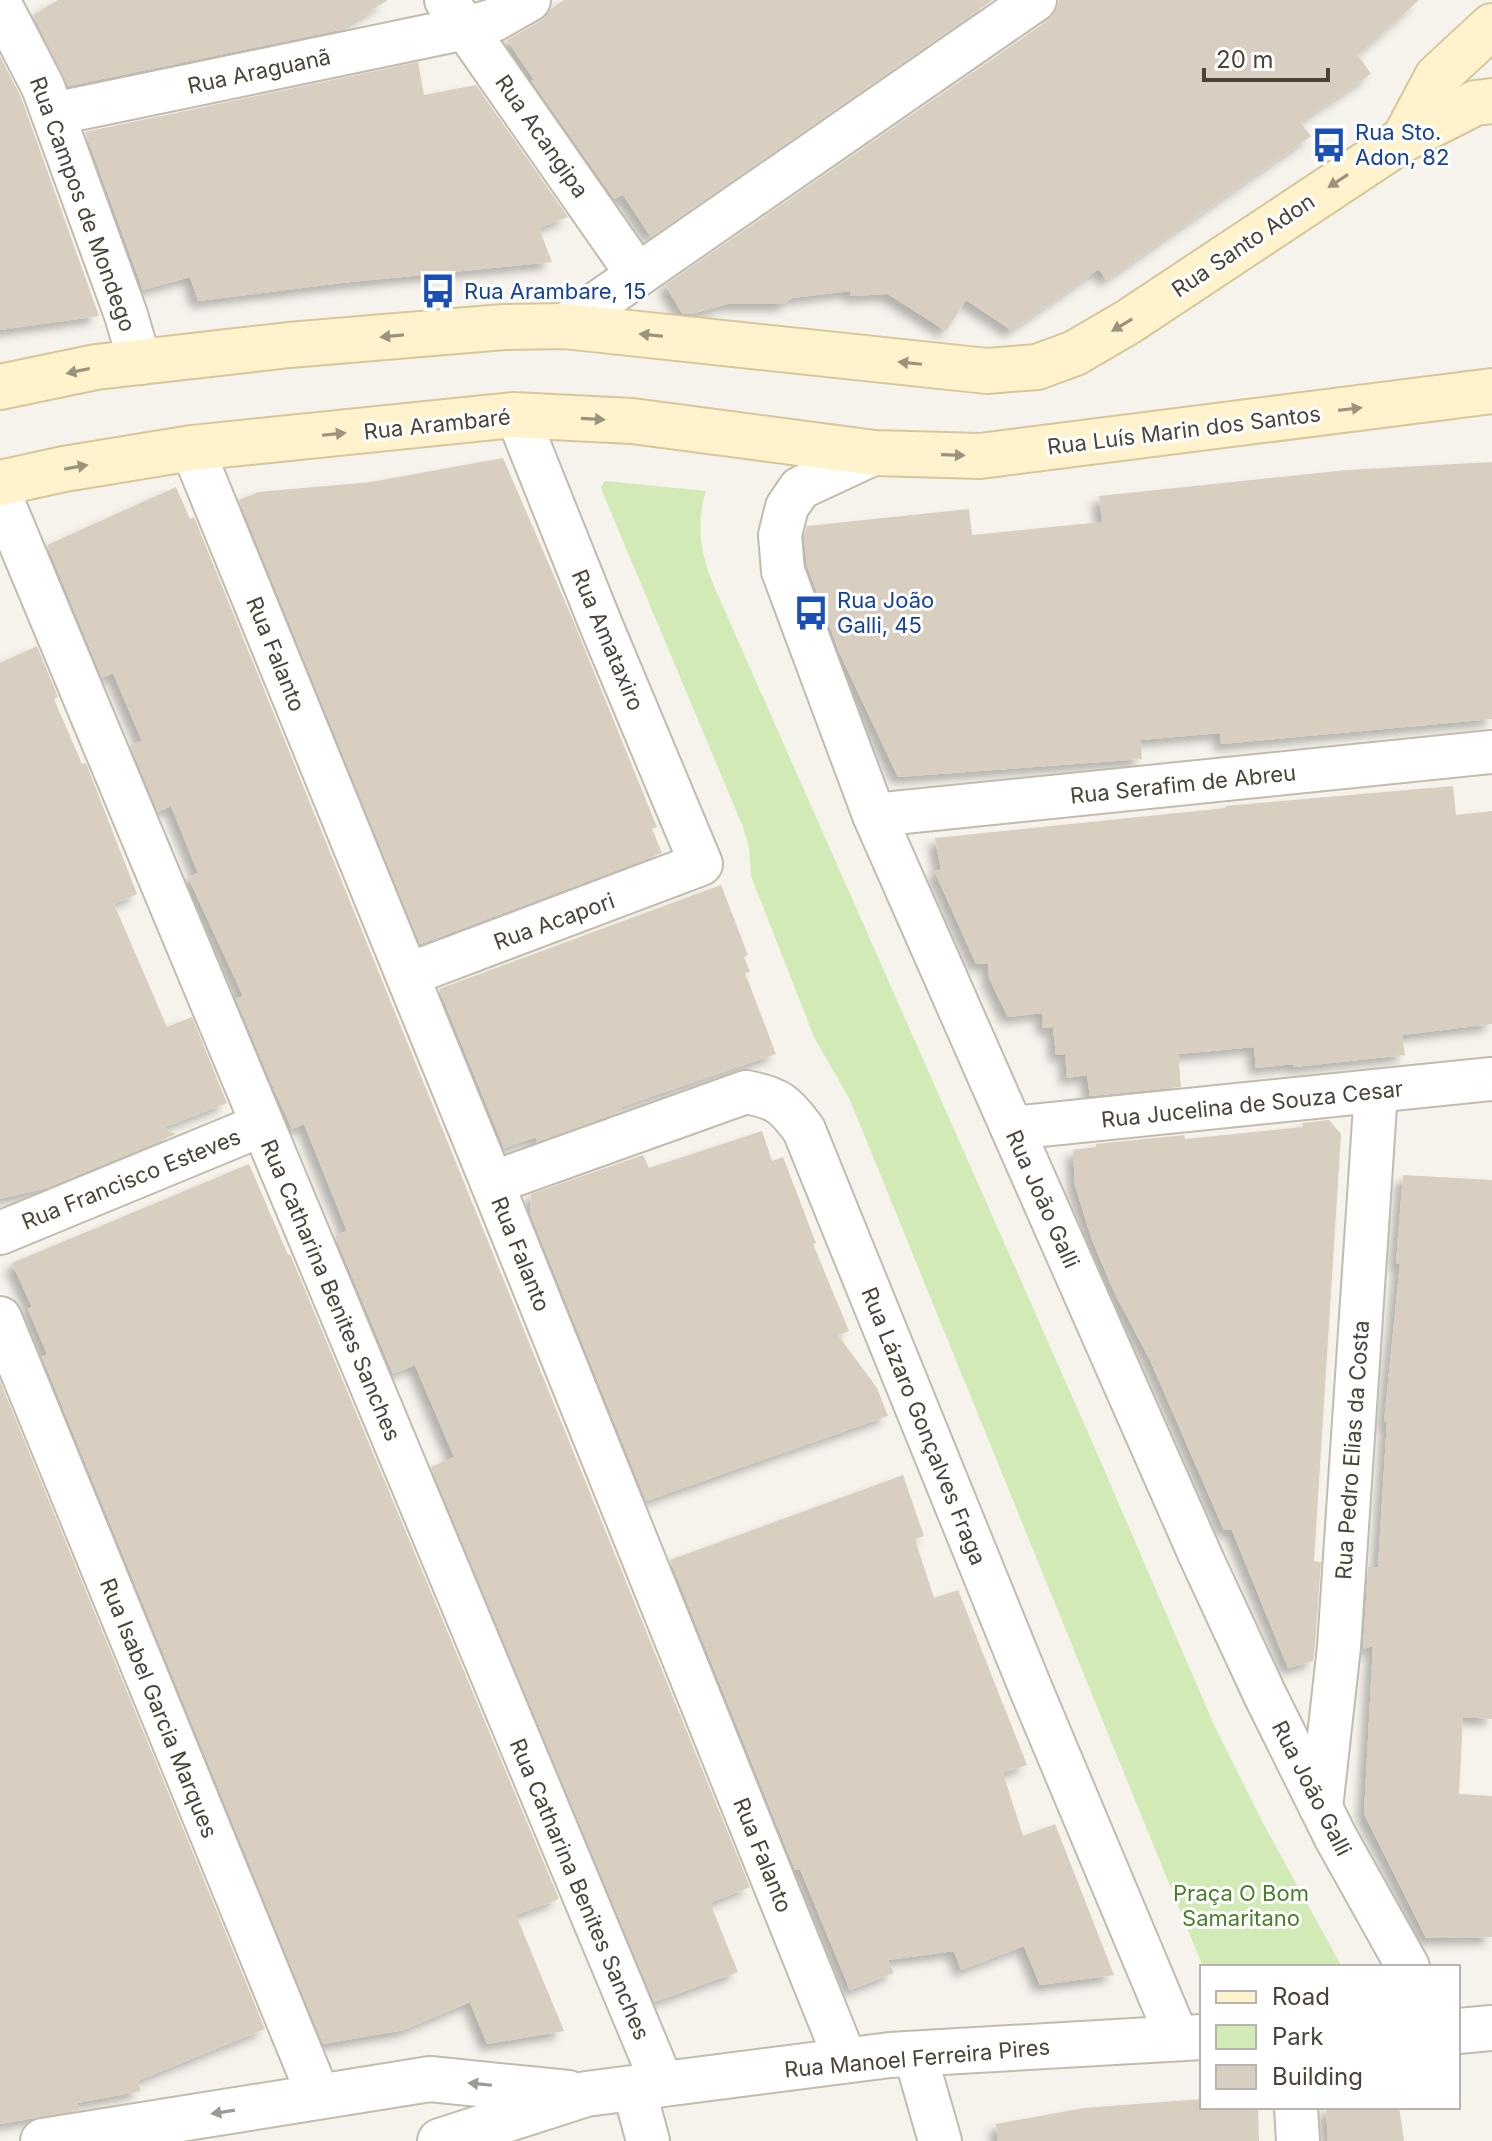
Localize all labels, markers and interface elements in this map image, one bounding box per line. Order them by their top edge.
scale bar [1204,32,1328,82]
street label: Rua Araguanã [185,43,333,99]
text: 20 m [1216,45,1274,74]
street label: Rua Acangipa [490,70,594,202]
street label: Rua Campos de Mondego [25,73,141,335]
place label: Rua Sto. Adon, 82 [1355,119,1449,170]
bus stop icon: Rua Sto. Adon, 82 [1310,126,1348,164]
one-way arrow [1328,174,1349,189]
street label: Rua Santo Adon [1167,188,1319,302]
bus stop icon: Rua Arambare, 15 [419,272,457,310]
place label: Rua Arambare, 15 [464,278,646,304]
one-way arrow [1111,318,1133,332]
one-way arrow [638,328,663,341]
one-way arrow [379,330,404,343]
one-way arrow [897,356,922,369]
one-way arrow [65,365,90,378]
street label: Rua Luís Marin dos Santos [1046,400,1322,460]
street label: Rua Arambaré [362,403,512,445]
one-way arrow [1338,403,1363,416]
one-way arrow [581,413,606,426]
one-way arrow [322,427,347,440]
one-way arrow [941,448,966,461]
one-way arrow [64,461,89,473]
street label: Rua Amataxiro [567,566,649,714]
place label: Rua João Galli, 45 [837,587,934,638]
street label: Rua Falanto [241,593,311,715]
bus stop icon: Rua João Galli, 45 [792,594,830,632]
street label: Rua Serafim de Abreu [1069,759,1297,809]
street label: Rua Acapori [490,887,618,955]
street label: Rua Jucelina de Souza Cesar [1100,1075,1404,1133]
street label: Rua Francisco Esteves [18,1123,244,1235]
street label: Rua João Galli [1001,1126,1085,1272]
street label: Rua Catharina Benites Sanches [256,1135,406,1445]
street label: Rua Falanto [486,1193,556,1315]
street label: Rua Lázaro Gonçalves Fraga [856,1284,992,1568]
street label: Rua Pedro Elias da Costa [1330,1320,1374,1580]
street label: Rua Isabel Garcia Marques [95,1574,223,1842]
street label: Rua João Galli [1267,1716,1357,1860]
street label: Rua Catharina Benites Sanches [505,1734,655,2044]
street label: Rua Falanto [728,1794,798,1916]
park label: Praça O Bom Samaritano [1173,1880,1309,1931]
legend [1200,1965,1460,2109]
text: Road [1272,1982,1330,2011]
text: Park [1272,2022,1323,2051]
street label: Rua Manoel Ferreira Pires [783,2033,1051,2083]
text: Building [1272,2062,1363,2091]
one-way arrow [467,2077,492,2090]
one-way arrow [210,2106,235,2119]

